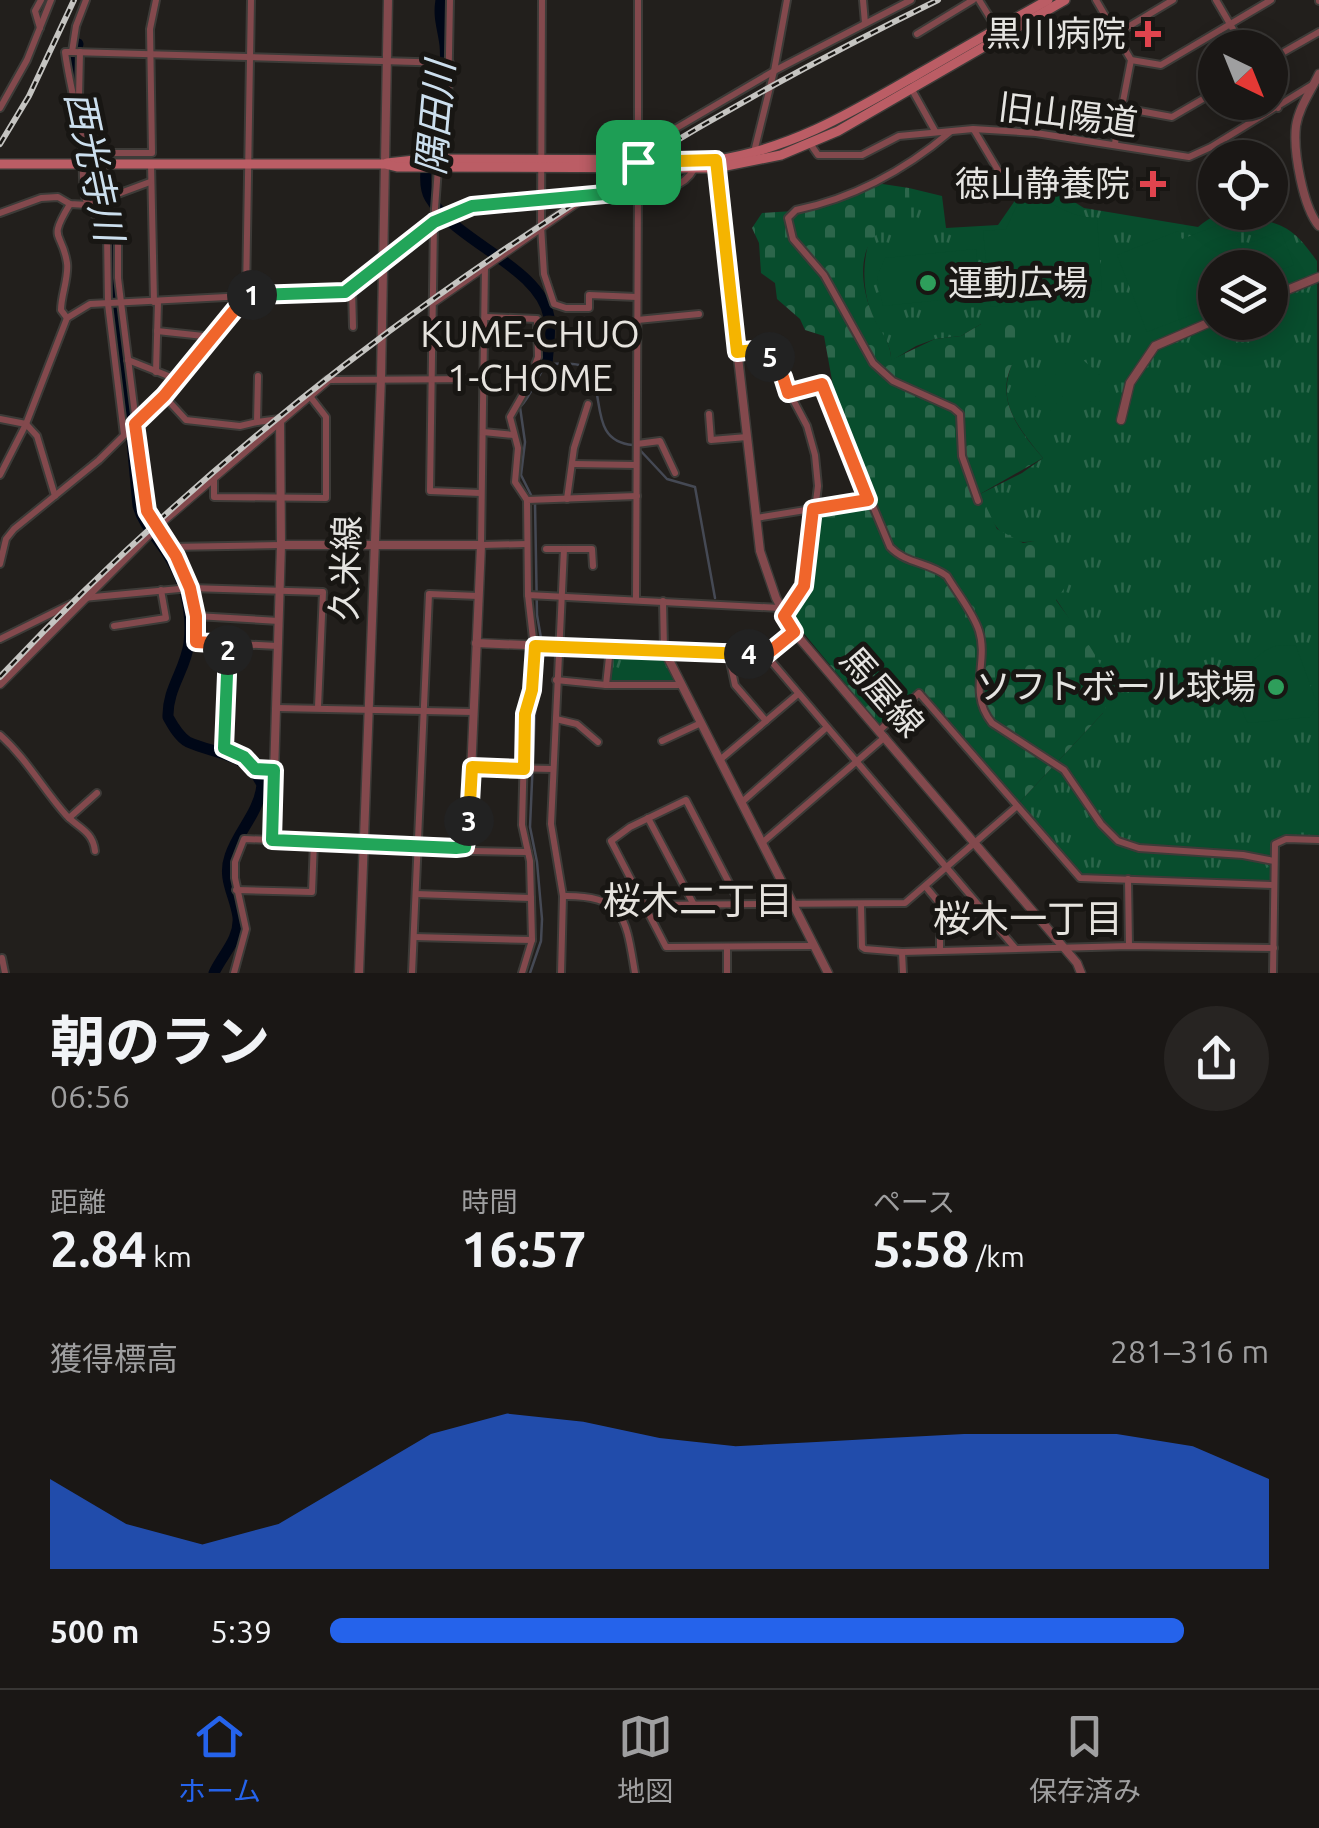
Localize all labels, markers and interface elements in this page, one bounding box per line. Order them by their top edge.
place label: 黒川病院 [986,13,1126,53]
marker: 黒川病院 [1135,21,1161,47]
north arrow [1198,30,1288,120]
map controls [1198,30,1288,340]
water label: 隅田川 [409,55,461,177]
street label: 旧山陽道 [996,86,1140,142]
water label: 西光寺川 [59,87,132,248]
pin [596,120,681,205]
icon: arrive [611,135,666,190]
button: locate [1198,140,1288,230]
place label: 徳山静養院 [955,163,1130,203]
marker: 徳山静養院 [1140,171,1166,197]
button: layers [1198,250,1288,340]
place label: 運動広場 [948,262,1088,302]
pin: 1 [227,270,277,320]
marker: 運動広場 [917,272,939,294]
text: 1 [244,279,260,310]
district label: KUME-CHUO 1-CHOME [420,312,640,398]
pin: 5 [745,332,795,382]
text: 5 [762,341,778,372]
street label: 久米線 [323,515,367,621]
pin: 2 [203,625,253,675]
pin: 4 [724,629,774,679]
text: 2 [220,634,236,665]
text: 4 [741,638,757,669]
street label: 馬屋線 [833,639,932,744]
place label: ソフトボール球場 [976,666,1256,706]
marker: ソフトボール球場 [1265,676,1287,698]
pin: 3 [444,796,494,846]
text: 3 [461,805,477,836]
district label: 桜木二丁目 [603,879,793,921]
district label: 桜木一丁目 [933,897,1123,939]
button: share [1164,1006,1269,1111]
text: 朝のラン [50,1010,270,1071]
text: 06:56 [50,1078,130,1114]
text: 距離 [50,1186,106,1217]
text: 時間 [461,1186,517,1217]
text: ペース [873,1186,955,1217]
text: 2.84 [50,1220,147,1276]
text: 16:57 [461,1220,586,1276]
text: 5:58 [873,1220,970,1276]
text: km [147,1241,192,1272]
text: /km [970,1241,1025,1272]
text: 281–316 m [1110,1333,1269,1369]
text: 獲得標高 [50,1340,178,1376]
text: 500 m [50,1613,139,1649]
text: 5:39 [210,1613,272,1649]
tab: ホーム [178,1709,261,1809]
tab: 地図 [617,1709,673,1809]
tab: 保存済み [1029,1709,1141,1809]

